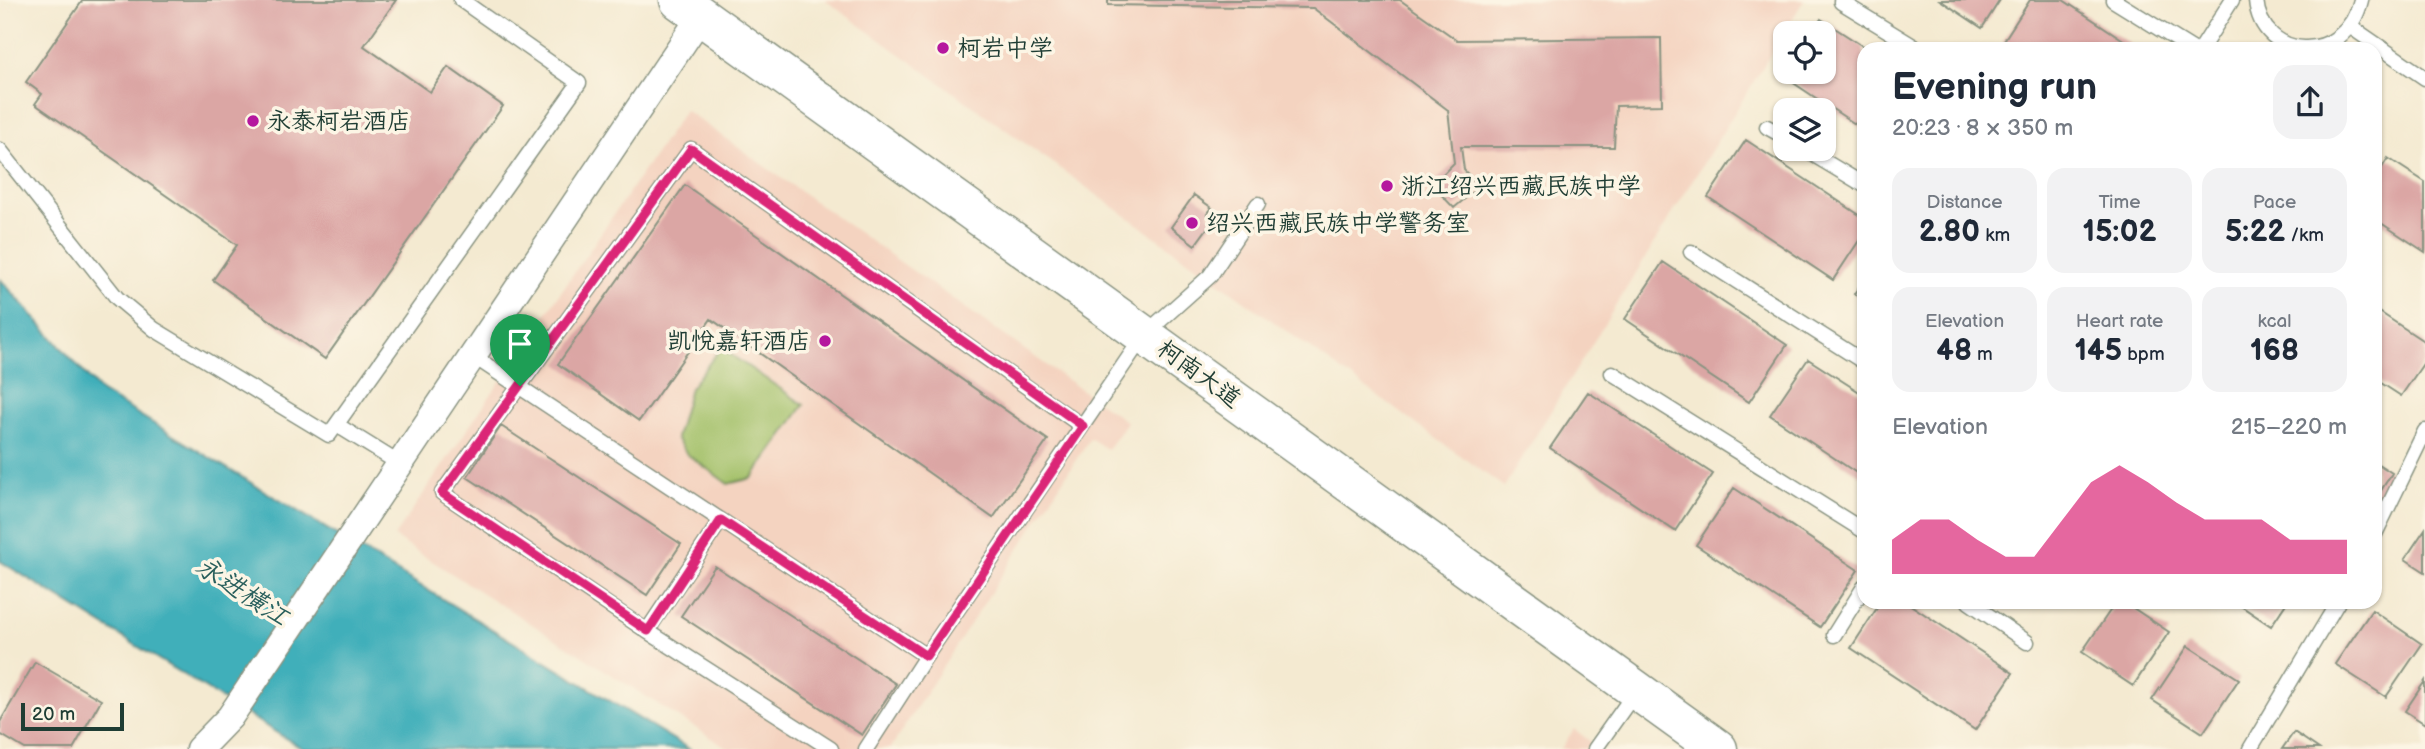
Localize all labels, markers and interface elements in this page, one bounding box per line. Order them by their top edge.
map controls [1773,21,1836,161]
button: locate [1773,21,1836,84]
place label: 柯岩中学 [957,34,1053,63]
marker: 柯岩中学 [935,40,951,56]
text: Evening run [1892,65,2097,110]
button: share [2273,65,2347,139]
button: layers [1773,98,1836,161]
place label: 永泰柯岩酒店 [267,107,411,136]
marker: 永泰柯岩酒店 [245,113,261,129]
text: 20:23 · 8 × 350 m [1892,114,2073,142]
place label: 浙江绍兴西藏民族中学 [1401,172,1641,201]
marker: 浙江绍兴西藏民族中学 [1379,178,1395,194]
text: Distance [1927,191,2002,214]
text: Time [2098,191,2141,214]
text: Pace [2253,191,2296,214]
place label: 绍兴西藏民族中学警务室 [1206,209,1470,238]
text: 2.80 [1919,214,1980,250]
text: 15:02 [2083,214,2156,250]
text: 5:22 [2225,214,2285,250]
marker: 绍兴西藏民族中学警务室 [1184,215,1200,231]
text: km [1980,224,2010,247]
text: /km [2285,224,2324,247]
text: Elevation [1925,310,2004,333]
text: Heart rate [2076,310,2163,333]
text: kcal [2257,310,2292,333]
pin [490,314,550,386]
icon: arrive [501,325,539,363]
place label: 凯悦嘉轩酒店 [667,327,811,356]
marker: 凯悦嘉轩酒店 [817,333,833,349]
text: 48 [1936,333,1972,369]
text: 145 [2074,333,2122,369]
text: 168 [2250,333,2299,369]
street label: 柯南大道 [1152,334,1246,414]
text: m [1972,343,1993,366]
text: bpm [2122,343,2165,366]
text: Elevation [1892,413,1988,441]
text: 215–220 m [2231,413,2347,441]
water label: 永进横江 [190,551,295,634]
scale bar [21,700,124,732]
text: 20 m [32,703,75,726]

